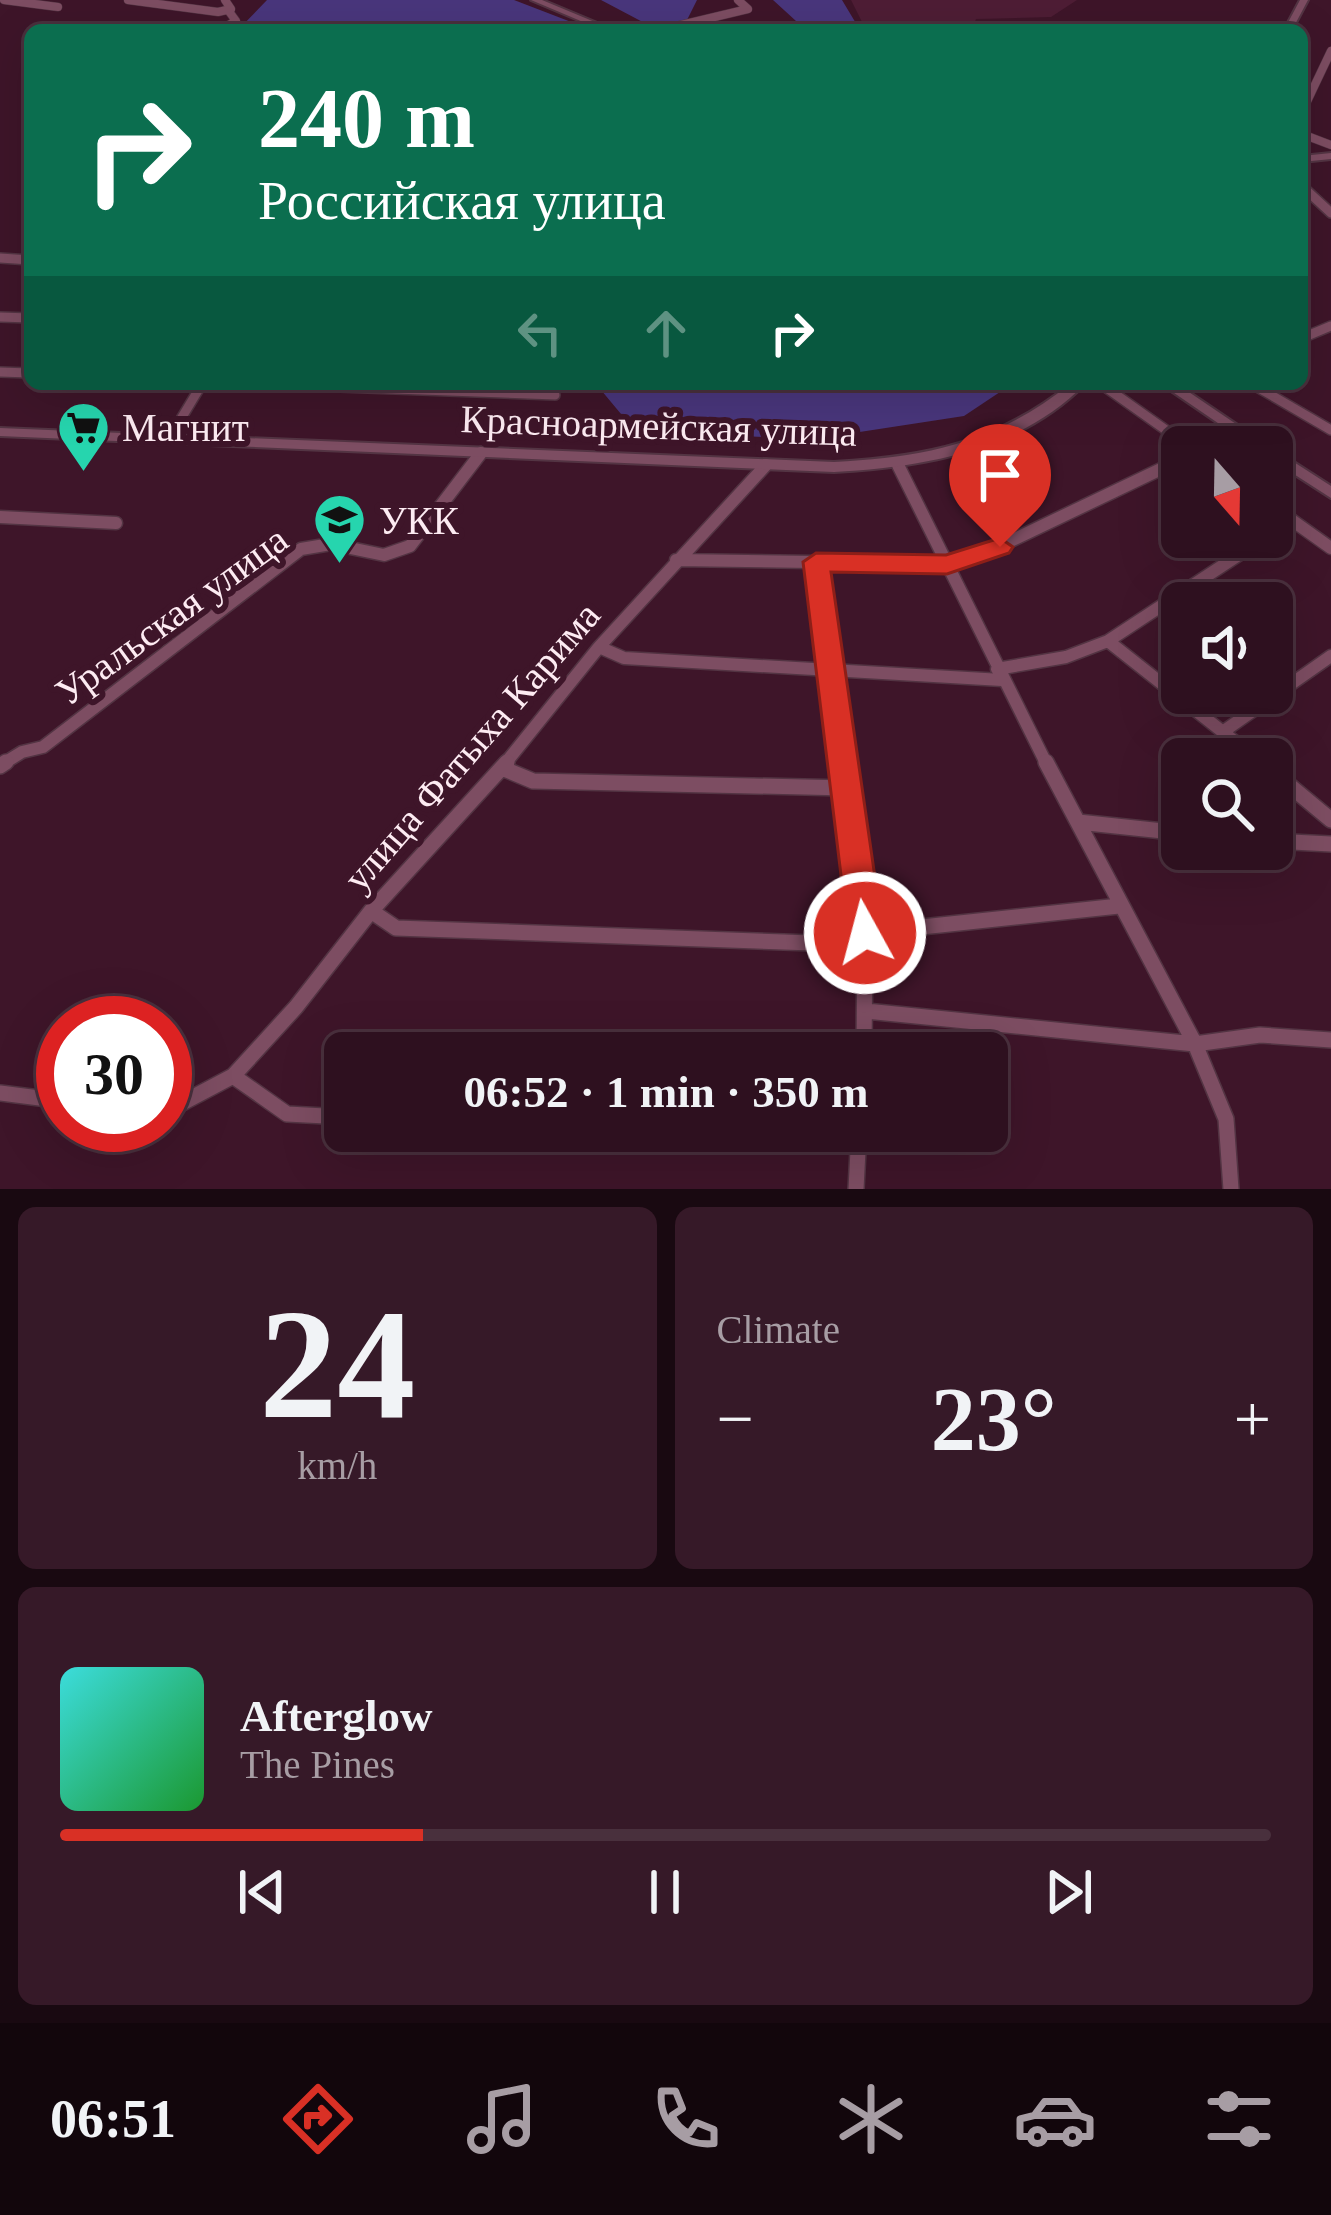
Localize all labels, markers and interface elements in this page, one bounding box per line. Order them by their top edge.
icon: right [60,72,216,228]
text: 240 m [258,72,475,165]
text: Российская улица [258,171,666,231]
icon: left [507,300,573,366]
icon: ahead [633,300,699,366]
icon: right [759,300,825,366]
street label: Красноармейская улица [460,397,858,455]
supermarket icon: Магнит [55,399,111,473]
place label: Магнит [122,406,249,449]
pin [949,424,1051,547]
north arrow [1161,426,1293,558]
map controls [1161,426,1293,870]
icon: arrive [967,442,1033,508]
school or university icon: УКК [312,492,368,566]
place label: УКК [379,499,460,542]
street label: Уральская улица [47,517,296,715]
button: sound [1161,582,1293,714]
street label: улица Фатыха Карима [335,594,609,900]
button: search [1161,738,1293,870]
position arrow [802,870,928,996]
speed limit sign: 30 [36,996,192,1152]
text: 06:52 · 1 min · 350 m [464,1067,869,1117]
text: 24 [259,1278,415,1451]
text: Climate [717,1308,840,1351]
text: 23° [931,1370,1057,1469]
text: − [717,1382,754,1455]
text: + [1234,1382,1271,1455]
text: km/h [297,1444,377,1487]
text: Afterglow [240,1691,432,1741]
text: The Pines [240,1743,395,1786]
icon: previous [229,1859,295,1925]
icon: pause [632,1859,698,1925]
icon: next [1036,1859,1102,1925]
icon: directions [276,2077,360,2161]
icon: music [460,2077,544,2161]
icon: phone [644,2077,728,2161]
icon: climate [829,2077,913,2161]
icon: car [1013,2077,1097,2161]
icon: filters [1197,2077,1281,2161]
text: 06:51 [50,2089,176,2149]

